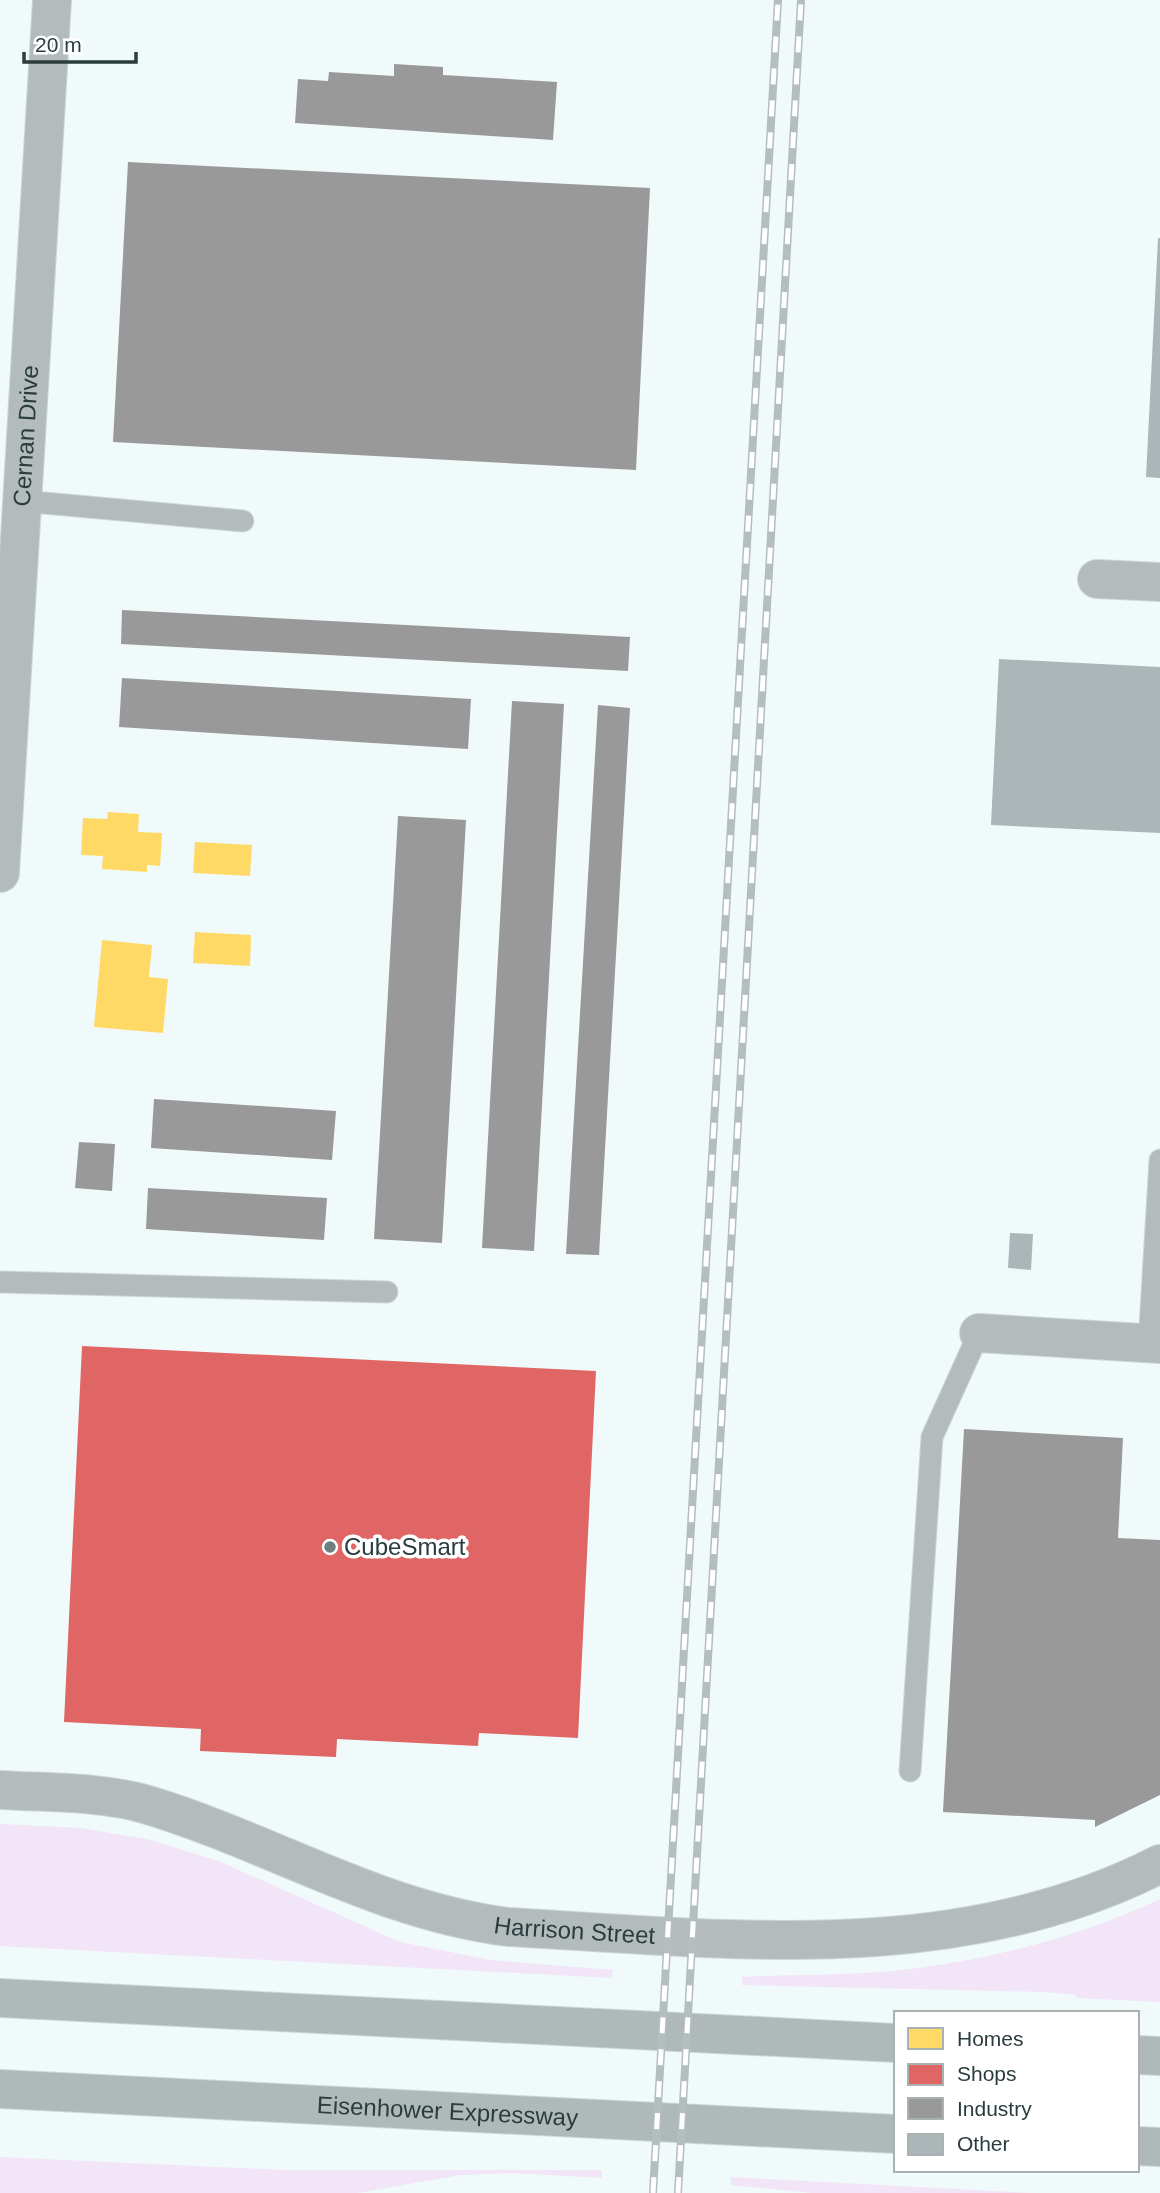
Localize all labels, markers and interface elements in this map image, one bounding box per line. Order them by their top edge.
scale bar [24,21,136,65]
text: 20 m [35,33,82,56]
street label: Cernan Drive [8,364,43,507]
place label: CubeSmart [344,1533,466,1560]
marker: CubeSmart [322,1539,338,1555]
street label: Harrison Street [492,1911,656,1949]
legend [894,2011,1139,2172]
text: Homes [957,2027,1024,2050]
text: Shops [957,2062,1017,2085]
street label: Eisenhower Expressway [316,2091,579,2131]
text: Industry [957,2097,1032,2120]
text: Other [957,2132,1010,2155]

